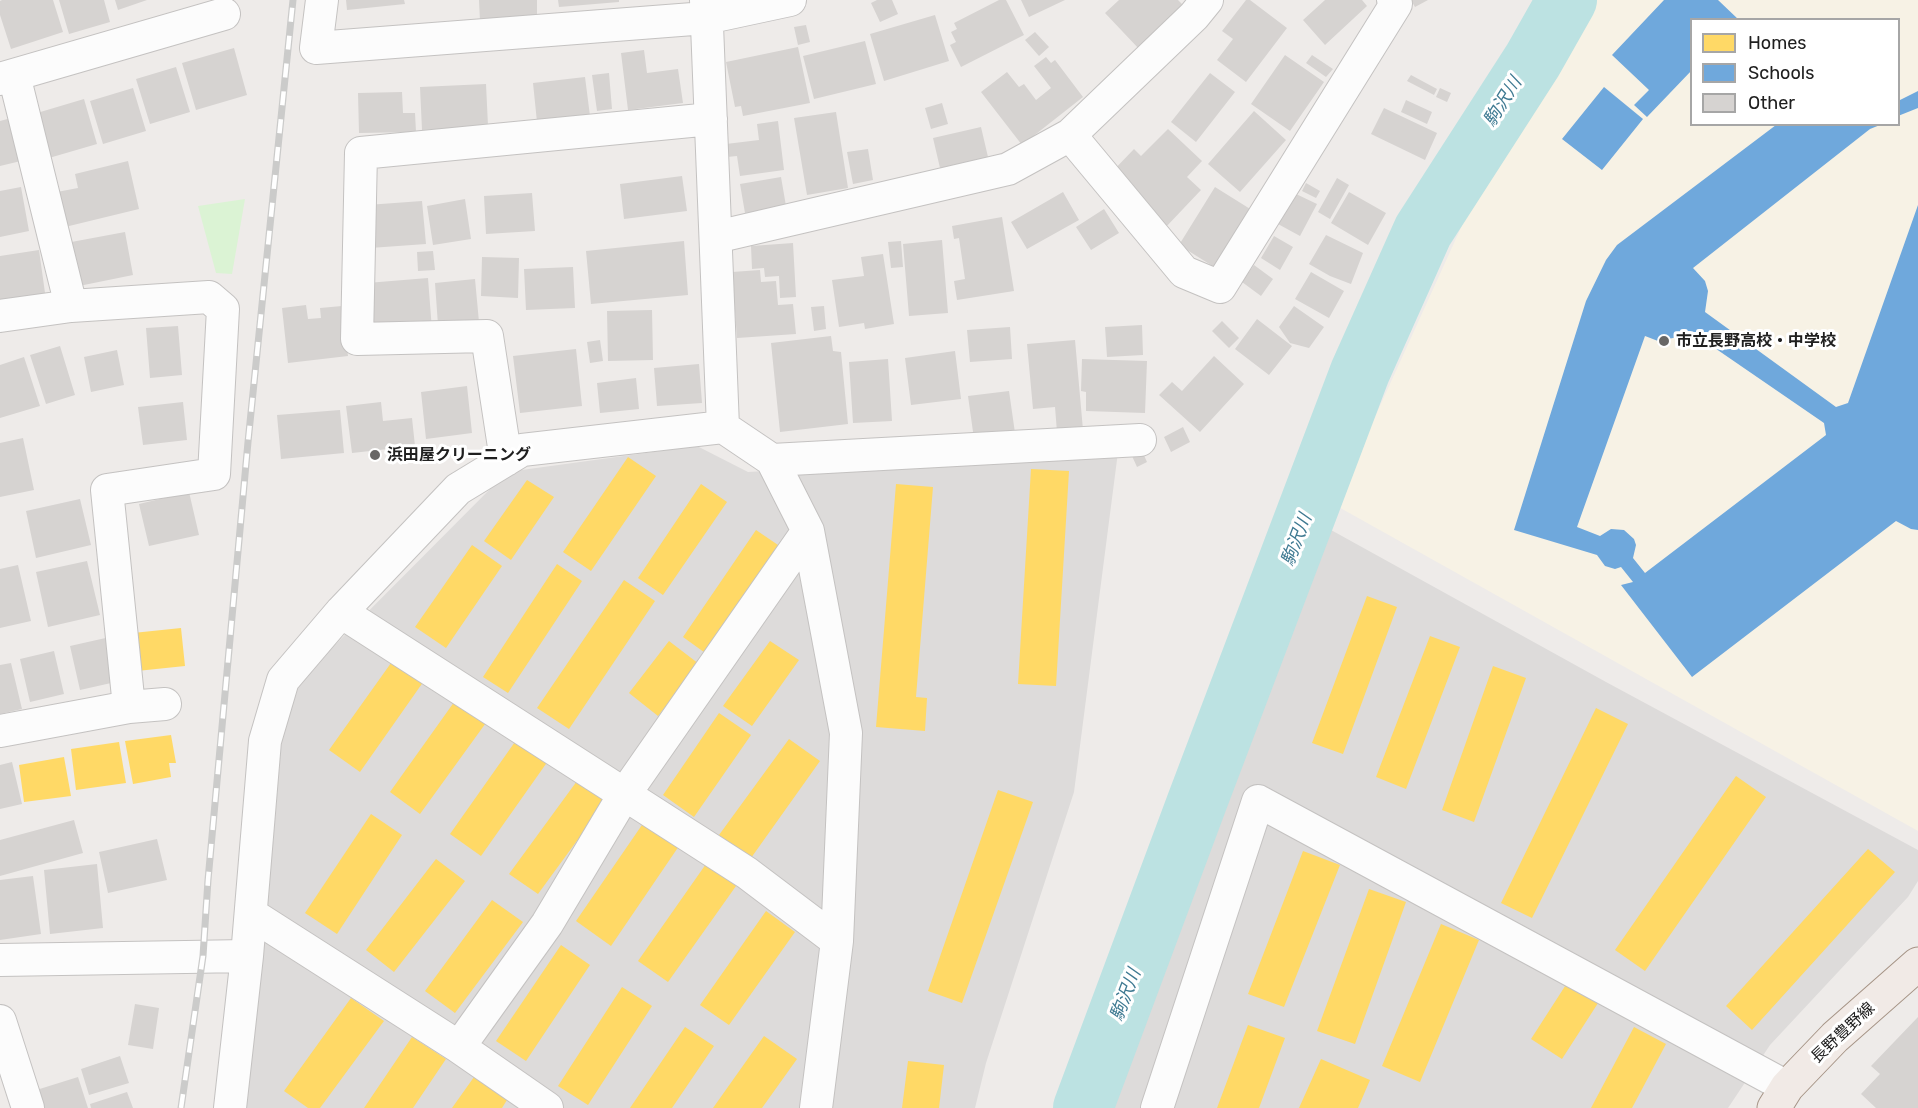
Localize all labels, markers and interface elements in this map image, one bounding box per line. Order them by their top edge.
legend [1690,18,1900,126]
text: Homes [1748,32,1806,54]
text: Schools [1748,62,1814,84]
water label: 駒沢川 [1480,73,1526,131]
text: Other [1748,92,1795,114]
place label: 市立長野高校・中学校 [1676,331,1836,351]
marker: 市立長野高校・中学校 [1657,334,1671,348]
place label: 浜田屋クリーニング [387,445,531,465]
marker: 浜田屋クリーニング [368,448,382,462]
water label: 駒沢川 [1277,511,1317,569]
water label: 駒沢川 [1106,966,1146,1024]
street label: 長野豊野線 [1807,999,1879,1067]

